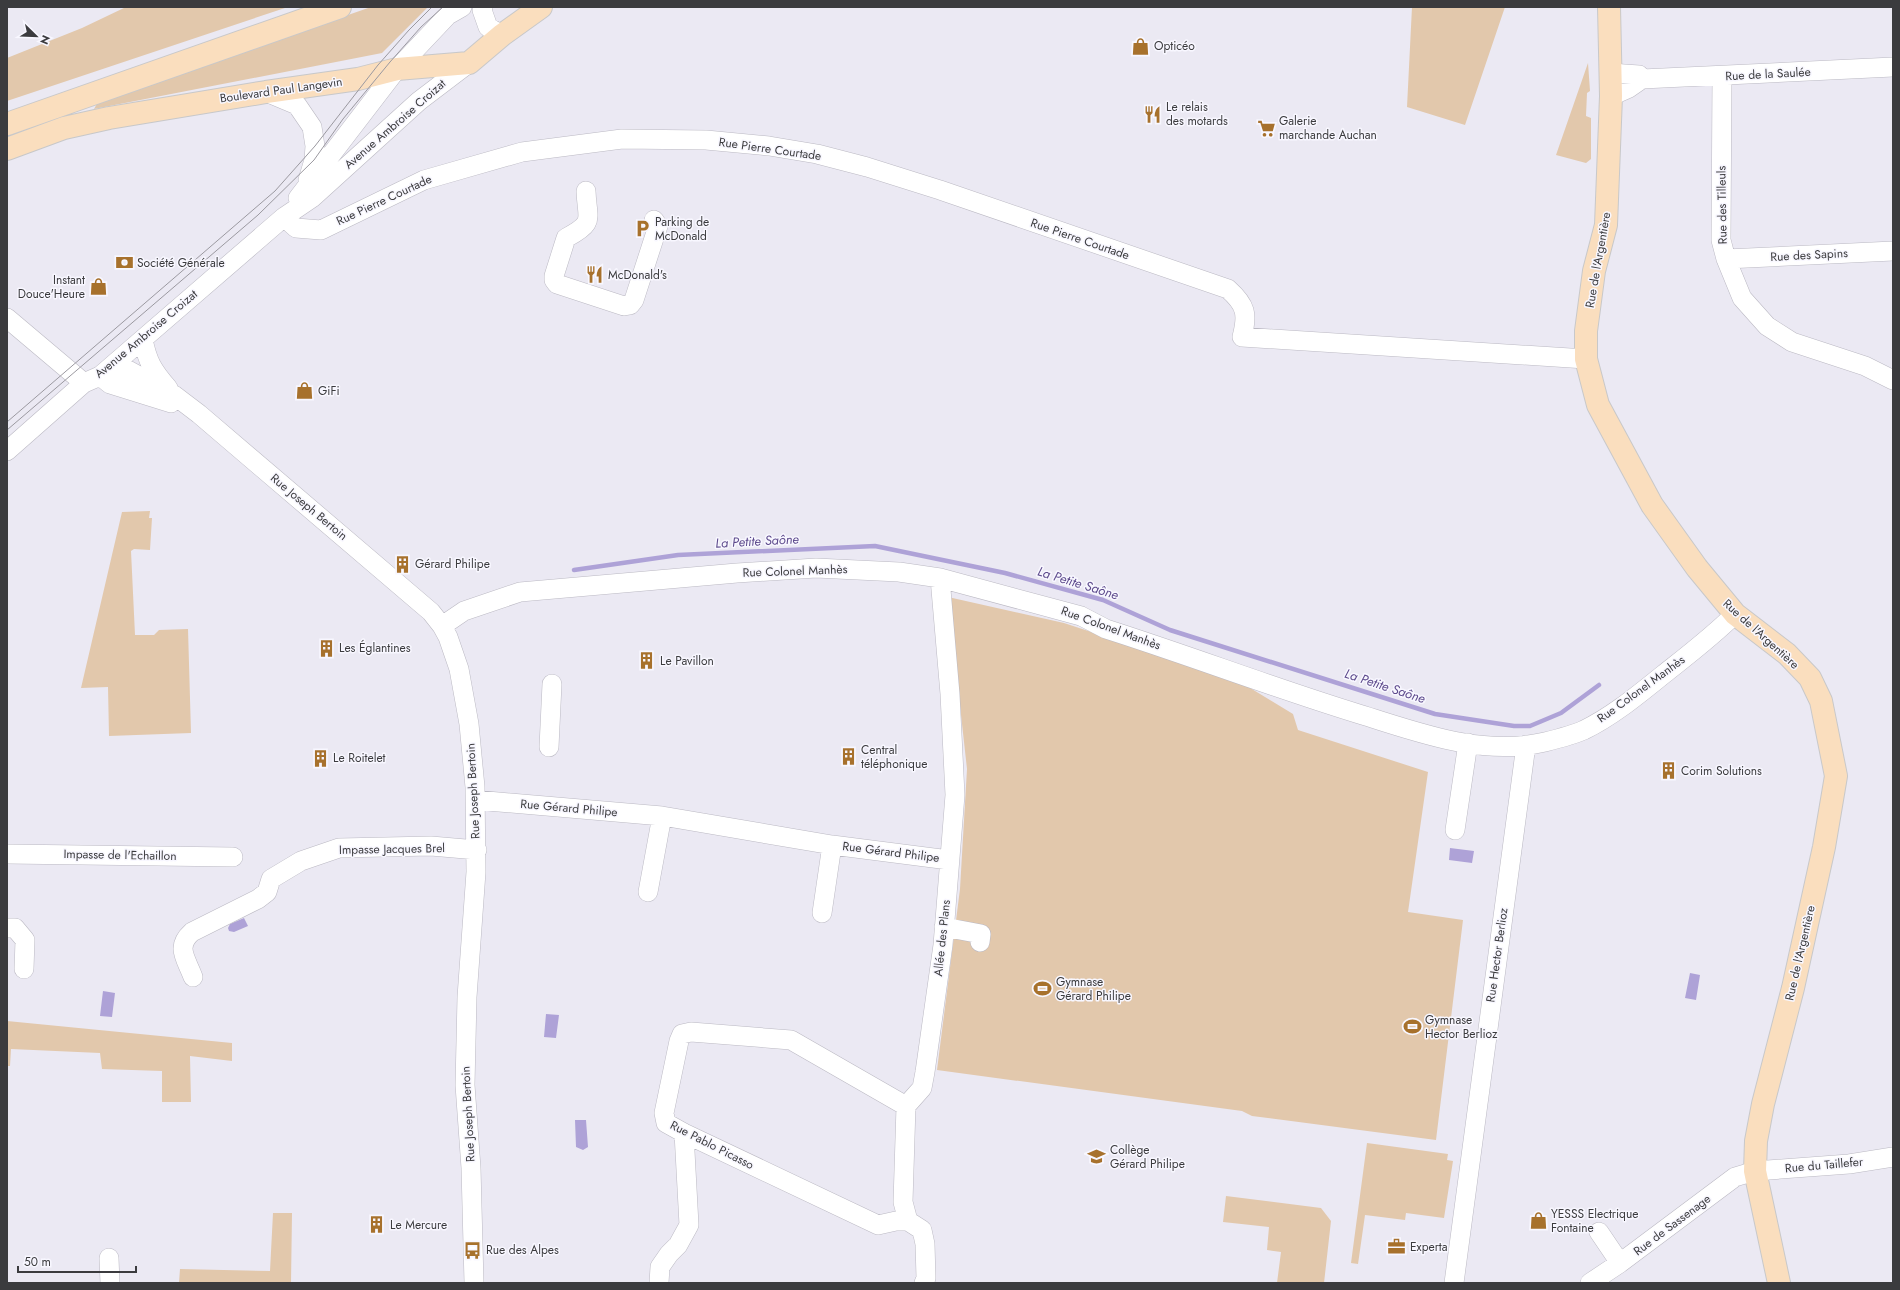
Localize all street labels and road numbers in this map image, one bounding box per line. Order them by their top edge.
street label: Rue de la Saulée [1725,63,1811,85]
street label: Boulevard Paul Langevin [219,72,343,108]
street label: Avenue Ambroise Croizat [340,75,450,173]
street label: Rue Pierre Courtade [718,133,822,165]
street label: Rue des Tilleuls [1712,165,1732,244]
street label: Rue Pierre Courtade [333,170,435,230]
street label: Rue de l'Argentière [1581,211,1615,309]
street label: Rue Pierre Courtade [1028,214,1132,264]
street label: Rue des Sapins [1770,244,1848,266]
street label: Avenue Ambroise Croizat [91,285,201,382]
street label: Rue Joseph Bertoin [267,469,351,545]
street label: Rue Colonel Manhès [742,560,848,582]
street label: Rue de l'Argentière [1719,595,1803,673]
street label: Rue Colonel Manhès [1059,602,1163,654]
street label: Rue Colonel Manhès [1593,651,1689,727]
street label: Rue Joseph Bertoin [462,743,484,839]
street label: Rue Gérard Philipe [520,795,618,821]
street label: Rue Gérard Philipe [841,837,941,867]
street label: Impasse Jacques Brel [339,839,445,859]
street label: Impasse de l'Echaillon [63,845,177,865]
street label: Allée des Plans [929,899,955,977]
street label: Rue de l'Argentière [1780,904,1820,1002]
street label: Rue Hector Berlioz [1481,906,1513,1003]
street label: Rue Joseph Bertoin [457,1066,479,1162]
street label: Rue Pablo Picasso [667,1116,757,1174]
street label: Rue du Taillefer [1784,1153,1865,1177]
street label: Rue de Sassenage [1630,1190,1714,1260]

